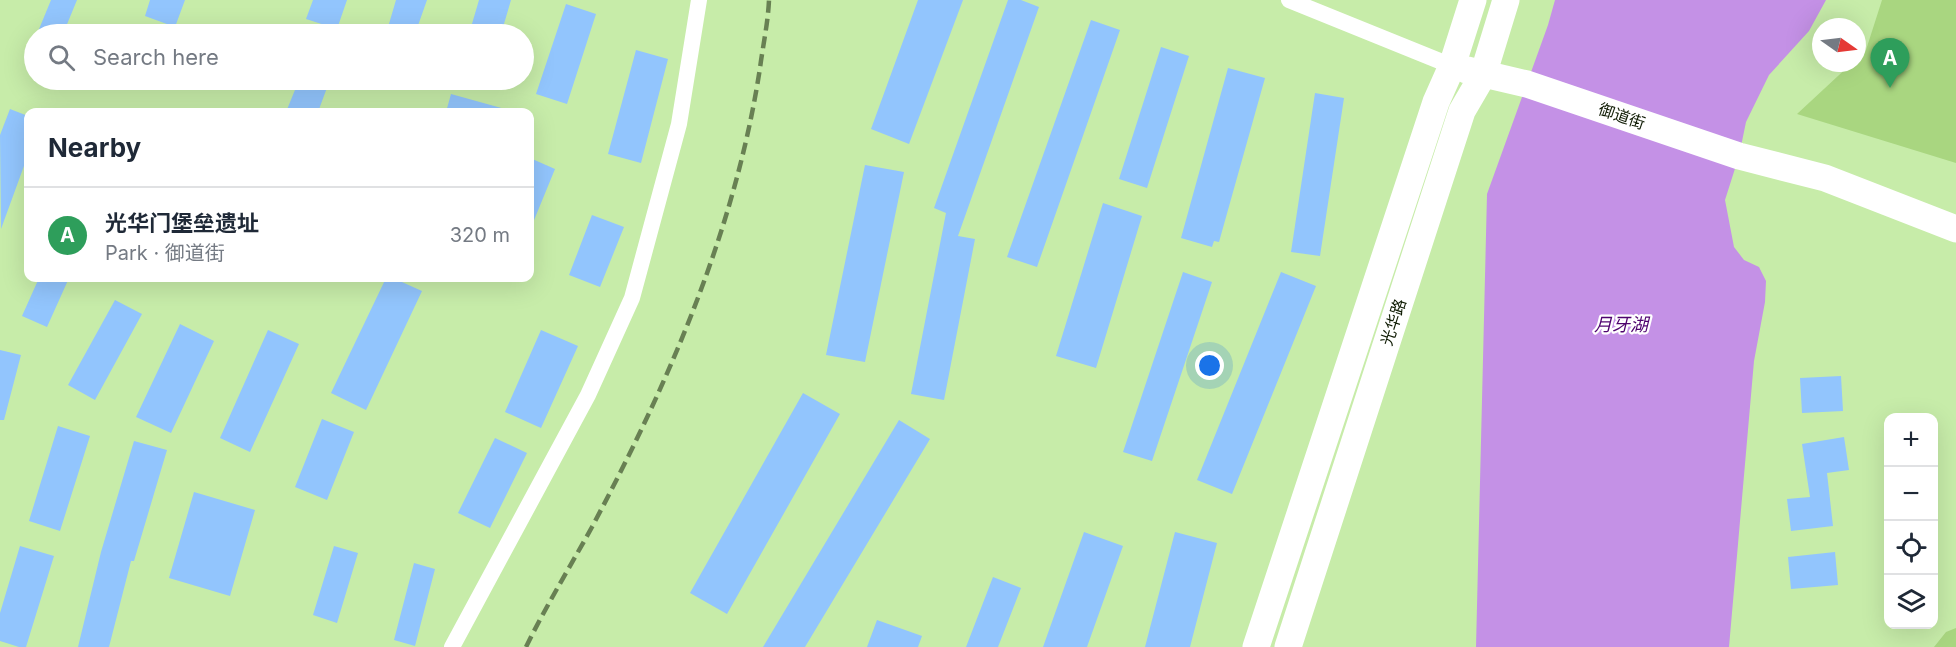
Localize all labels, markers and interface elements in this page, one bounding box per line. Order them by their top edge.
north arrow [1812,18,1866,72]
search box [24,24,534,90]
pin: A [1870,38,1910,88]
icon: search [45,41,78,74]
text: Search here [93,44,219,70]
street label: 御道街 [1596,99,1648,133]
text: Nearby [48,132,141,163]
text: 光华门堡垒遗址 [105,210,259,236]
text: A [60,223,75,247]
text: 320 m [450,223,510,247]
text: Park · 御道街 [105,241,225,265]
street label: 光华路 [1376,296,1410,348]
water label: 月牙湖 [1594,314,1651,335]
your location [1195,351,1224,380]
map controls [1884,413,1938,629]
button: + [1884,413,1938,467]
button: − [1884,467,1938,521]
button: locate [1884,521,1938,575]
button: layers [1884,575,1938,629]

